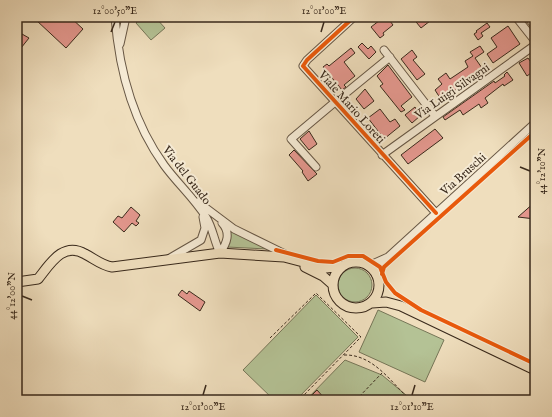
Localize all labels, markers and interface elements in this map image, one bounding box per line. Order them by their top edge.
text: 12°00'50"E [93,5,137,18]
text: 12°01'00"E [302,5,346,18]
street label: Via Luigi Silvagni [411,60,493,123]
street label: Viale Mario Loreti [314,67,388,147]
street label: Via del Guado [158,142,215,208]
text: 44°12'10"N [536,147,549,194]
street label: Via Bruschi [437,150,489,199]
text: 44°12'00"N [6,272,19,320]
text: 12°01'00"E [181,401,225,414]
text: 12°01'10"E [390,401,434,414]

